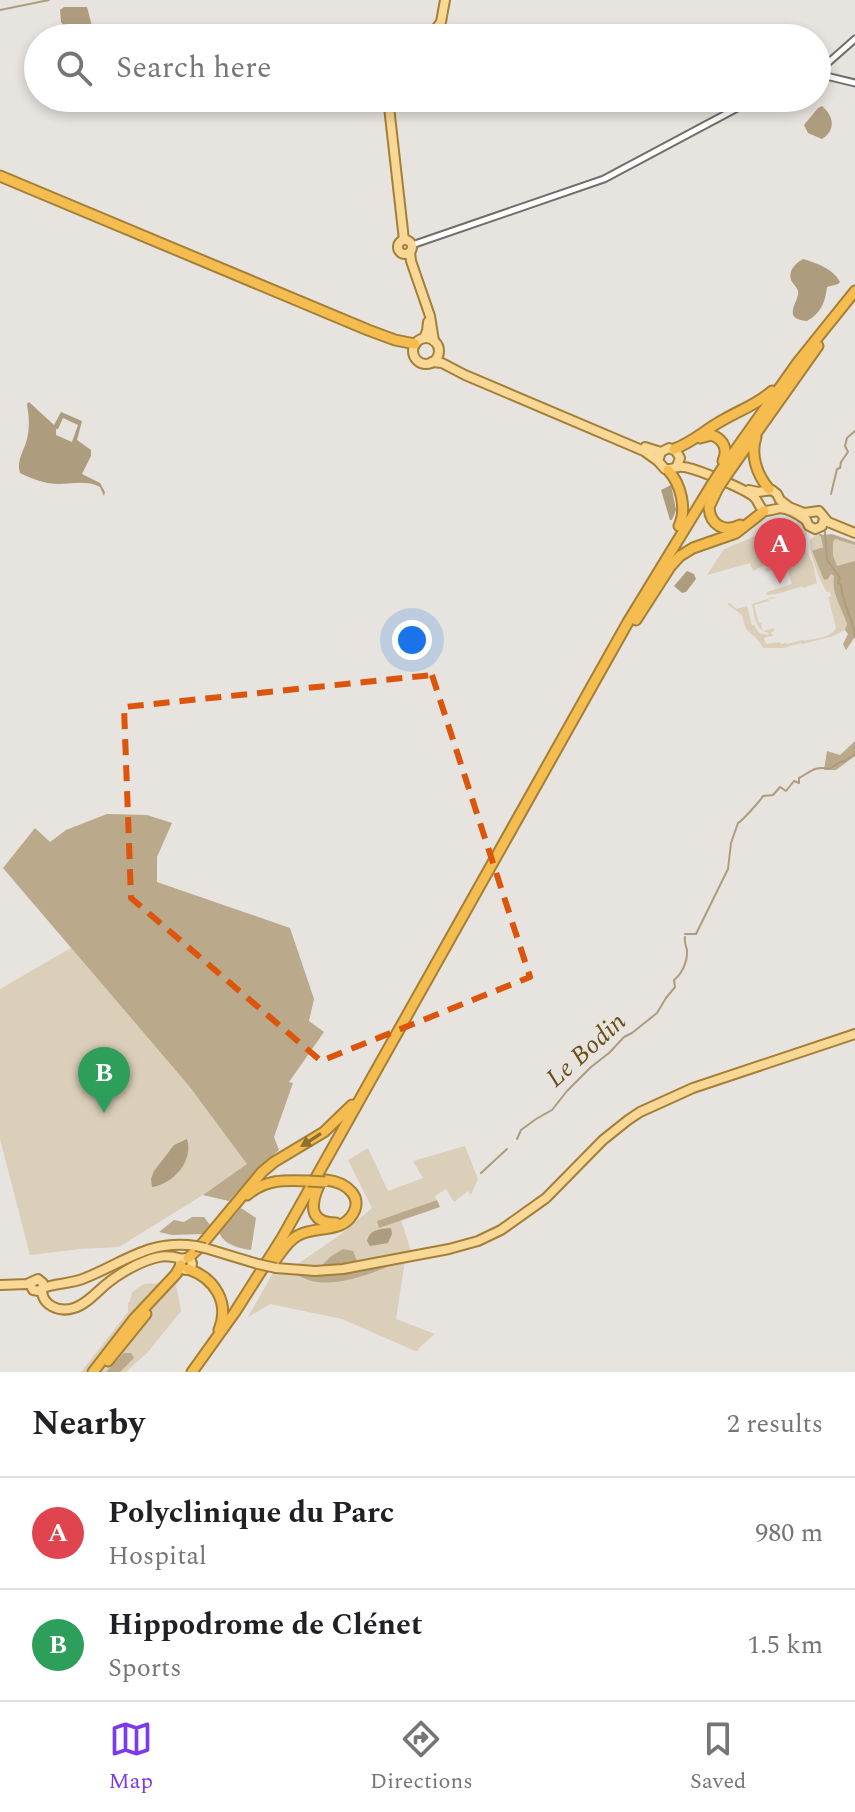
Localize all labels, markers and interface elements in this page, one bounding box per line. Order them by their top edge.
search box [24,24,831,112]
text: Search here [116,45,272,91]
icon: search [52,46,96,90]
pin: A [754,518,806,584]
your location [392,620,432,660]
water label: Le Bodin [537,1003,635,1097]
pin: B [78,1047,130,1113]
one-way arrow [300,1133,322,1147]
text: Nearby [32,1398,145,1450]
text: 2 results [727,1404,823,1444]
text: Polyclinique du Parc [108,1490,394,1536]
text: A [48,1513,68,1553]
text: 980 m [755,1513,823,1553]
text: Hospital [108,1536,207,1576]
text: Hippodrome de Clénet [108,1602,423,1648]
text: B [49,1625,67,1665]
text: 1.5 km [747,1625,823,1665]
text: Sports [108,1648,181,1688]
tab: Map [109,1717,153,1798]
tab: Directions [370,1717,473,1798]
tab: Saved [690,1717,746,1798]

